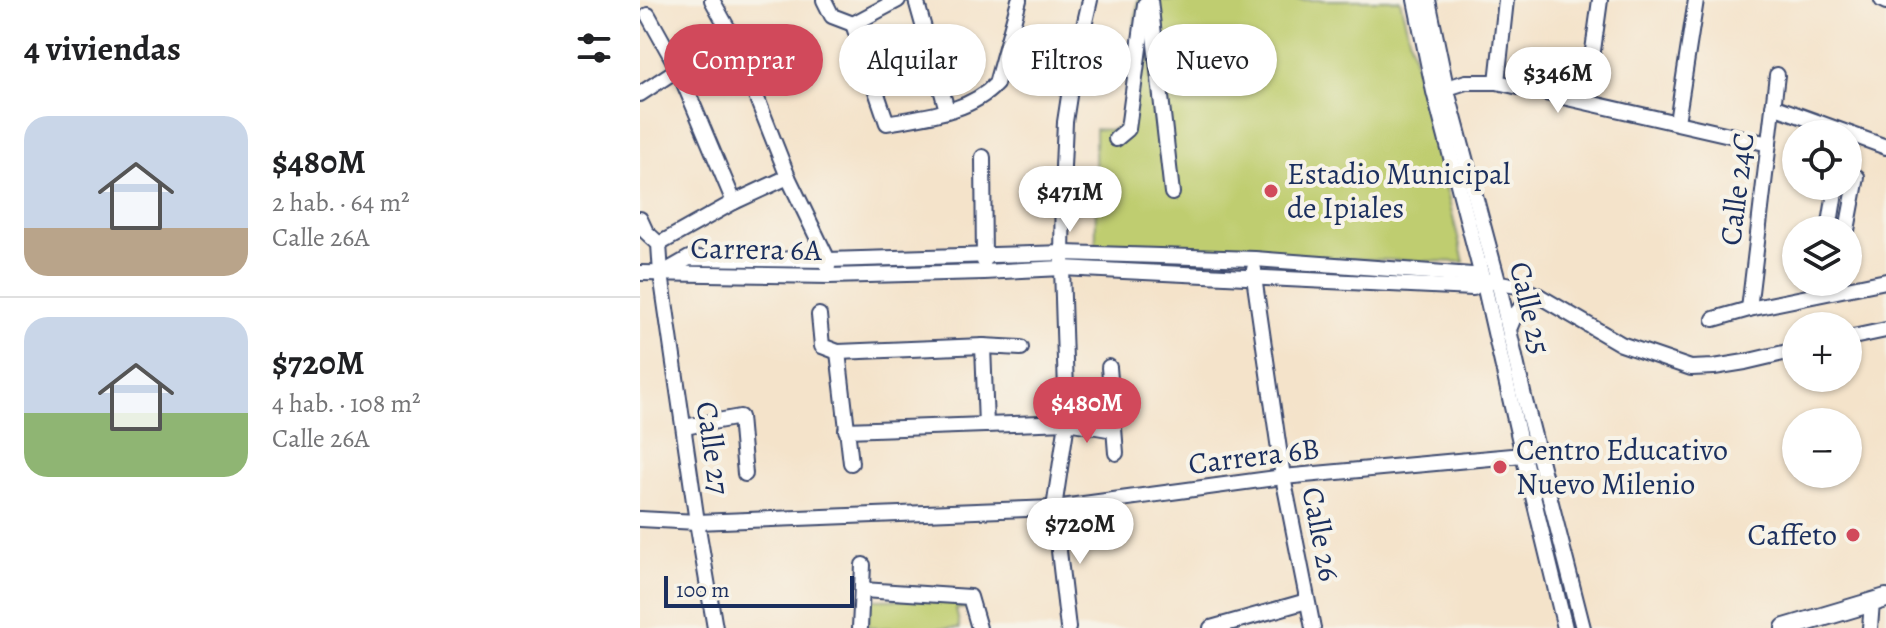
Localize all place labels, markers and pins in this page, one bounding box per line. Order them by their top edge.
pin: $346M [1502,47,1614,115]
place label: Estadio Municipal de Ipiales [1287,154,1510,228]
pin: $471M [1014,166,1126,234]
marker: Estadio Municipal de Ipiales [1262,182,1280,200]
pin: $480M [1031,377,1143,445]
place label: Centro Educativo Nuevo Milenio [1516,430,1728,504]
marker: Centro Educativo Nuevo Milenio [1491,458,1509,476]
pin: $720M [1024,498,1136,566]
place label: Caffeto [1748,515,1837,555]
marker: Caffeto [1844,526,1862,544]

